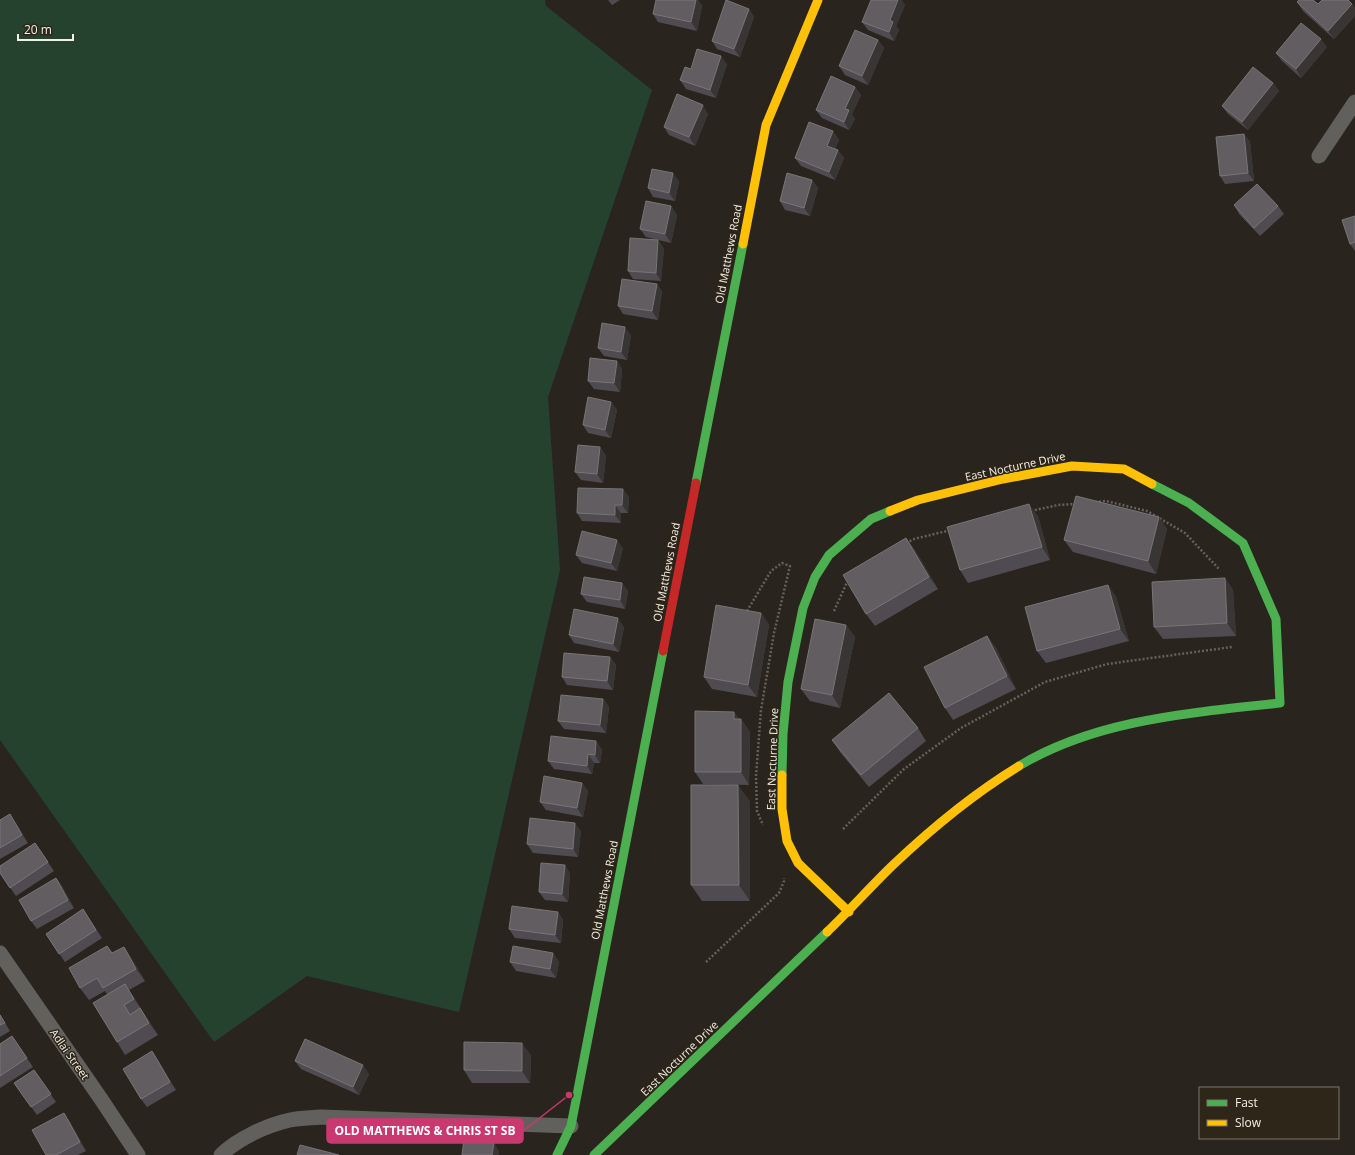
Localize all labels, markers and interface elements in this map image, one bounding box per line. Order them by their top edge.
scale bar [18,16,73,42]
text: 20 m [24,21,52,38]
street label: Old Matthews Road [711,203,745,305]
street label: East Nocturne Drive [963,448,1067,484]
street label: Old Matthews Road [649,521,683,623]
street label: East Nocturne Drive [763,708,781,810]
street label: Old Matthews Road [587,839,621,941]
street label: East Nocturne Drive [637,1017,721,1099]
street label: Adlai Street [47,1026,93,1083]
legend [1199,1087,1339,1139]
text: Fast [1235,1094,1258,1111]
text: Slow [1235,1114,1262,1131]
callout: OLD MATTHEWS & CHRIS ST SB [327,1119,523,1143]
text: OLD MATTHEWS & CHRIS ST SB [335,1122,515,1139]

